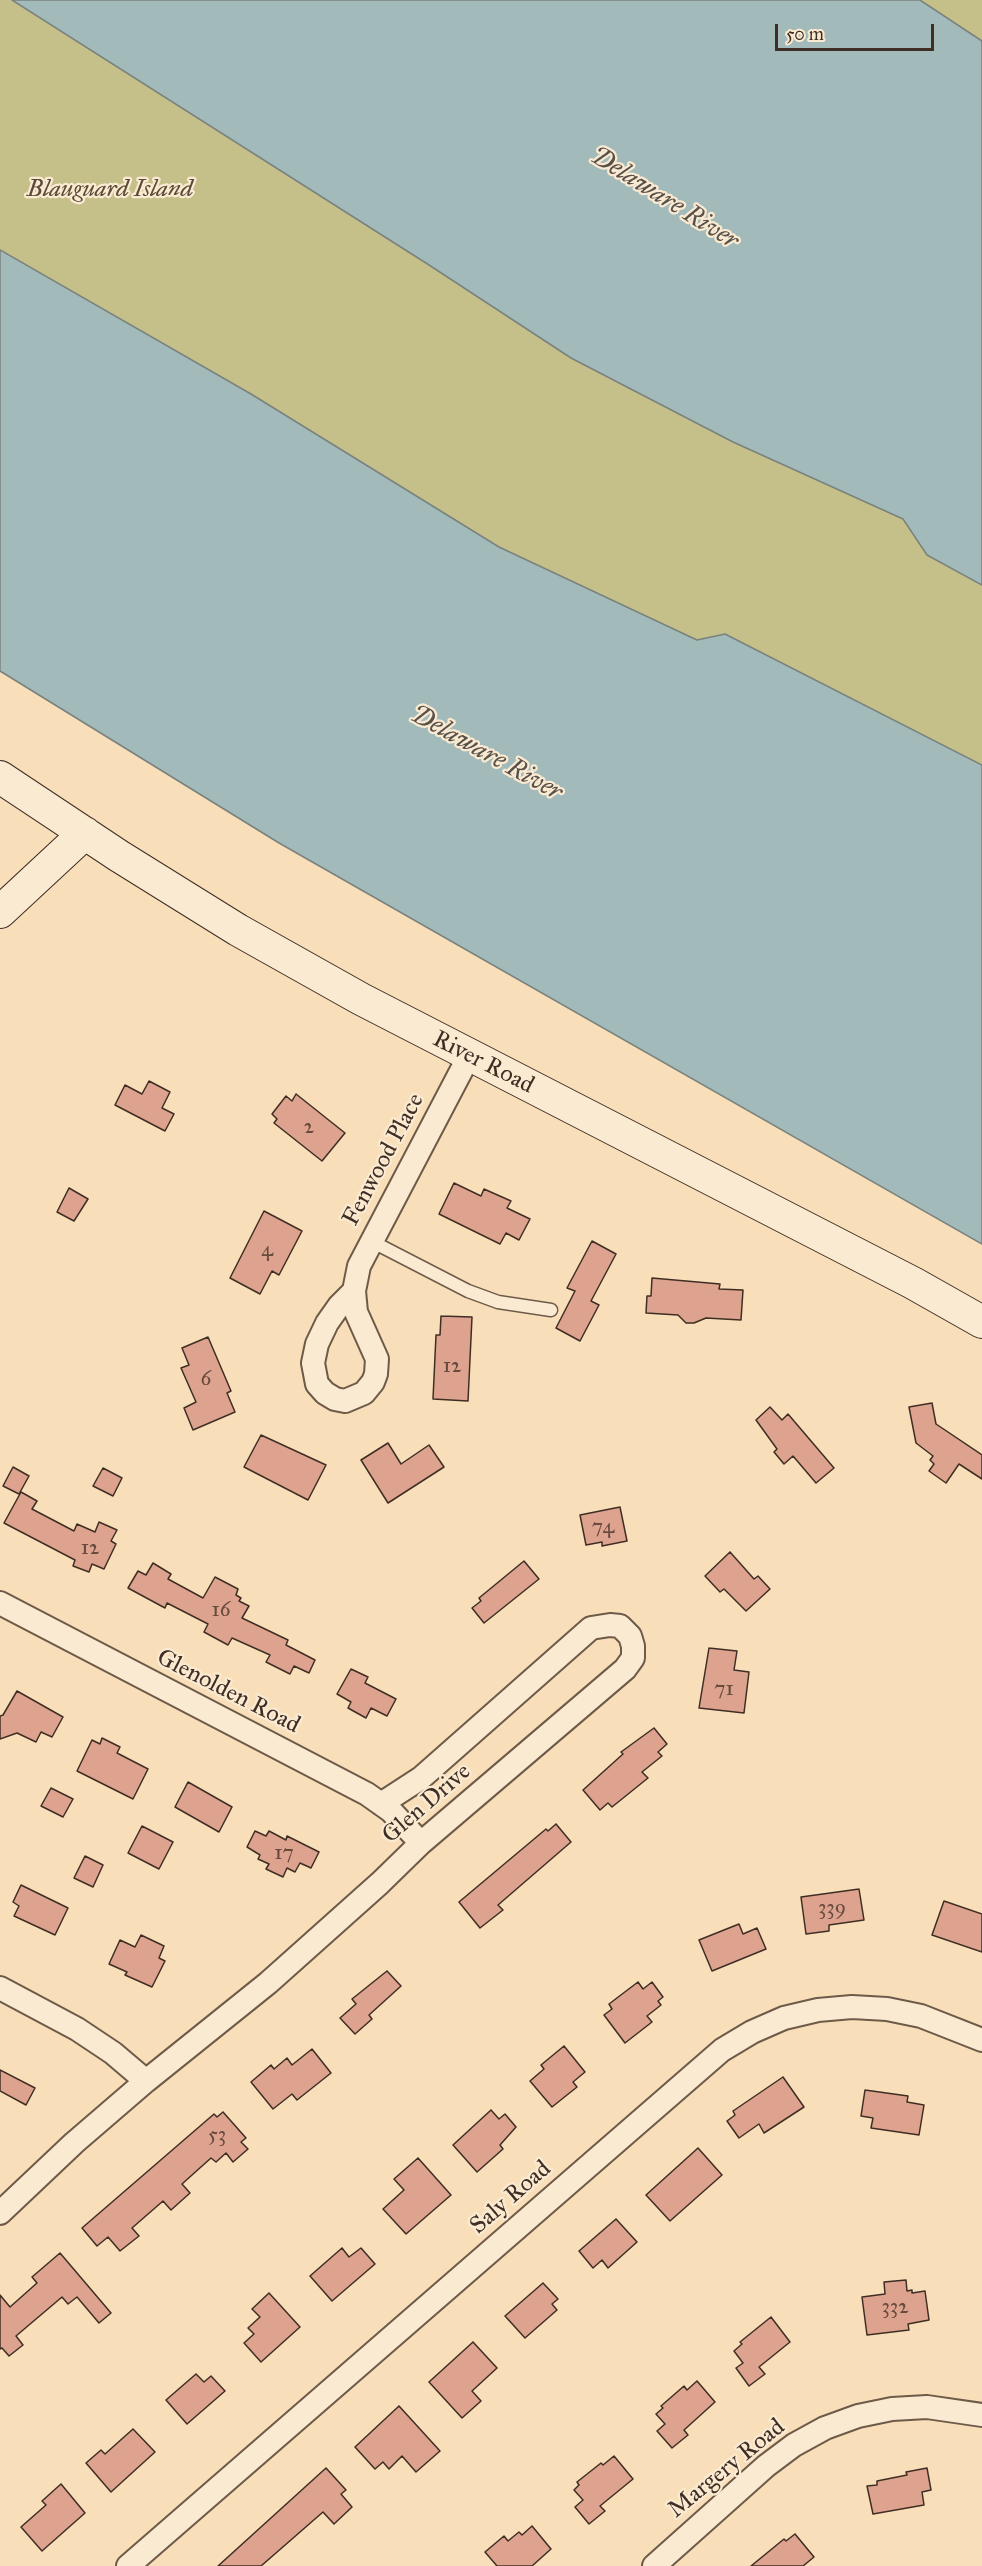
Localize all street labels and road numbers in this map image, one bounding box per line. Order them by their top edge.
street label: River Road [428,1025,538,1101]
street label: Fenwood Place [337,1089,431,1231]
street label: Glenolden Road [152,1644,304,1740]
street label: Glen Drive [377,1758,477,1850]
street label: Saly Road [465,2155,557,2241]
street label: Margery Road [663,2413,791,2525]

